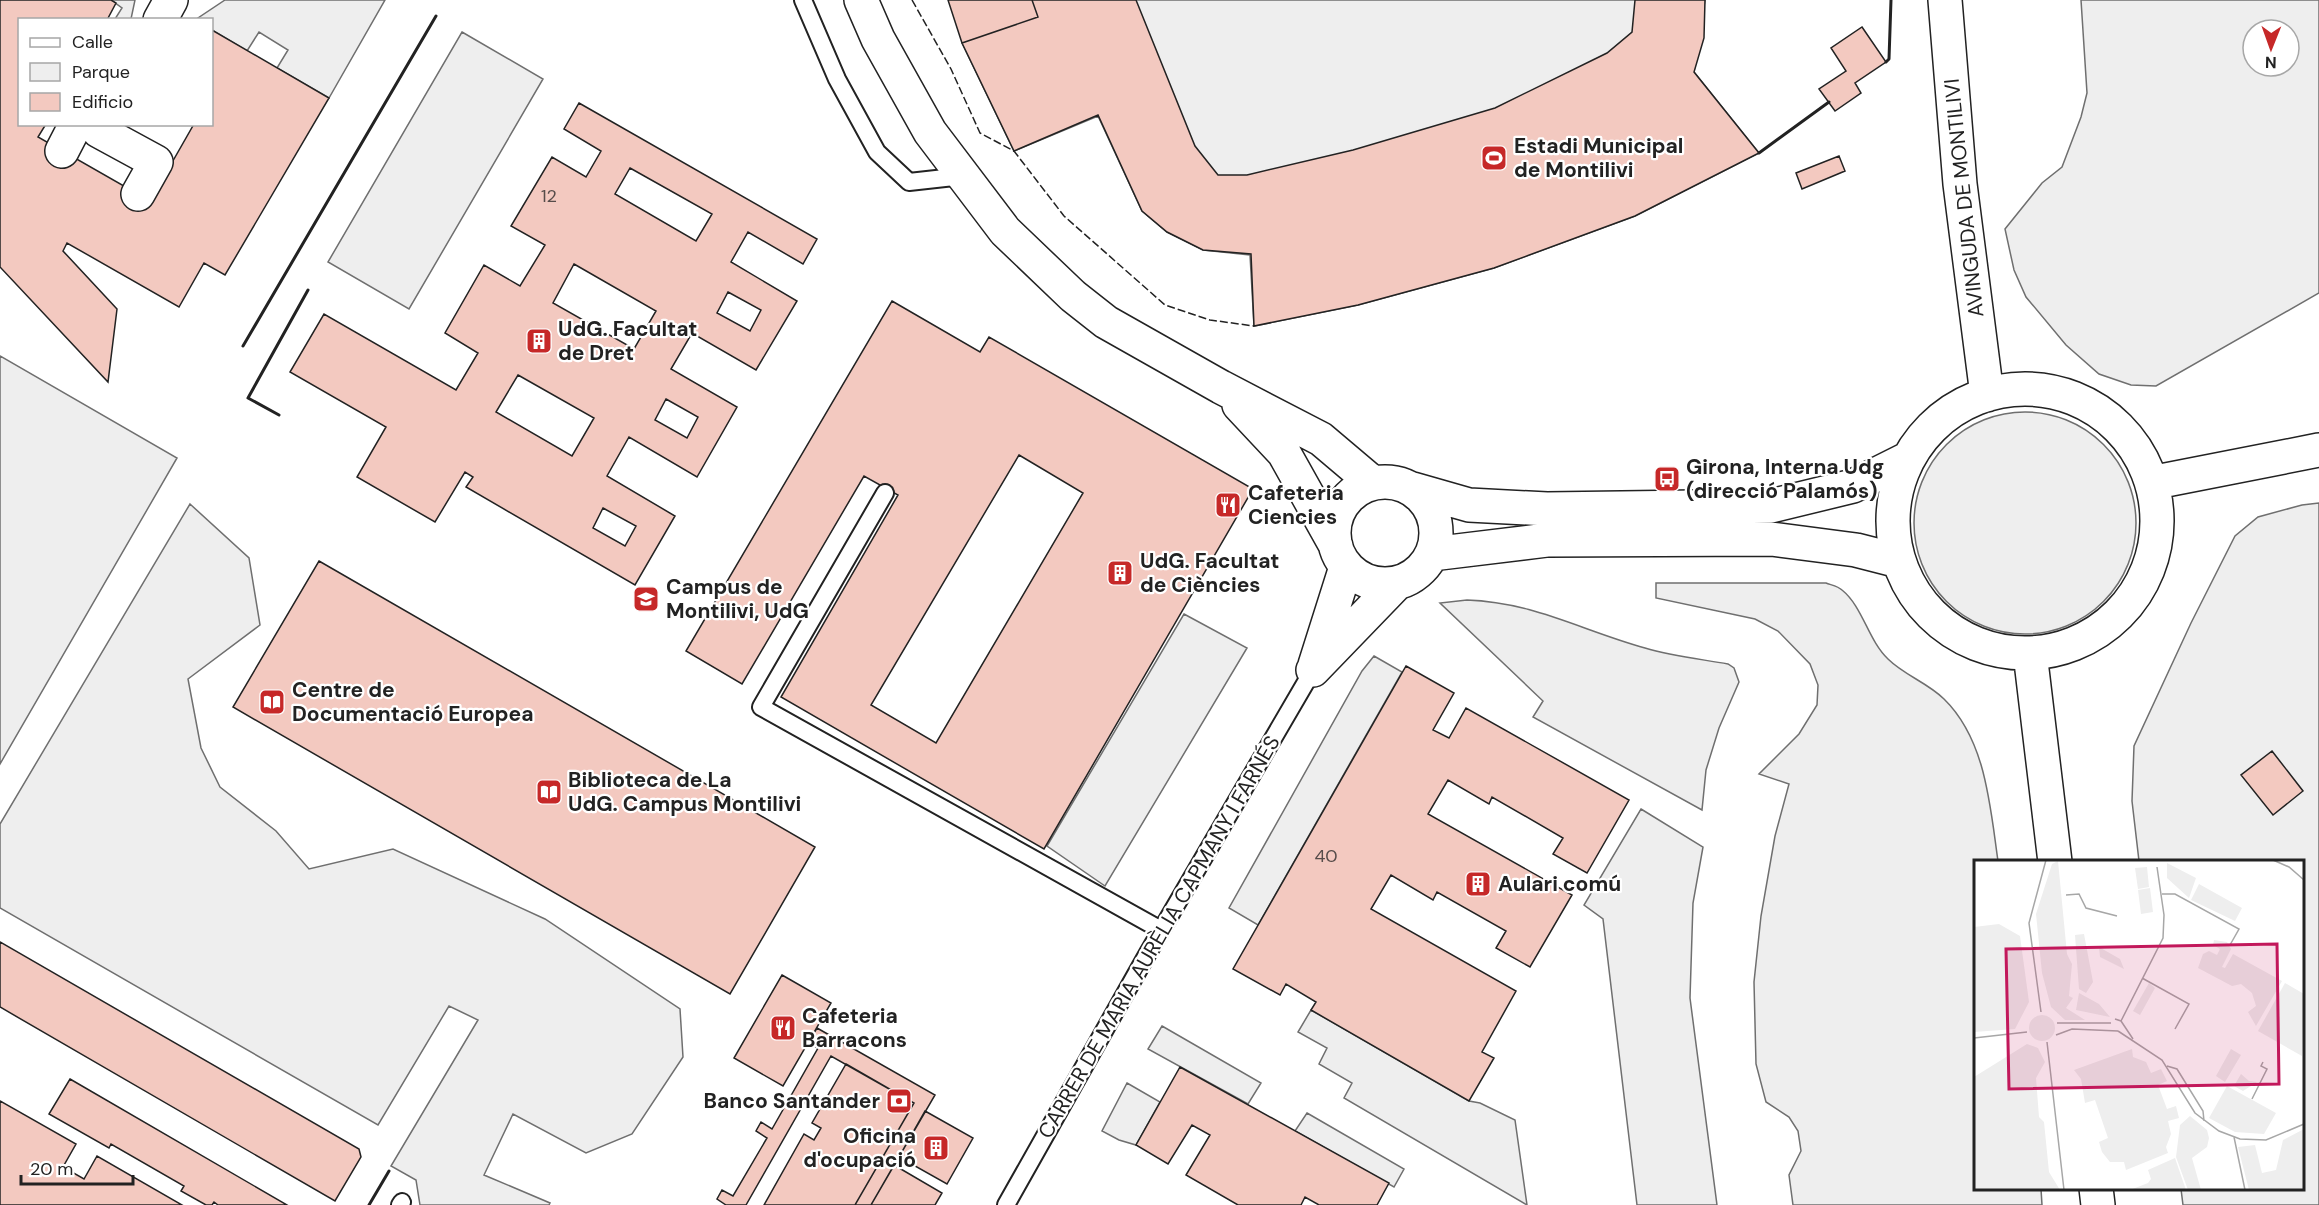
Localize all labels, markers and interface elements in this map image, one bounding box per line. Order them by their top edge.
legend [18,18,213,126]
north arrow [2241,18,2301,78]
text: Calle [72,30,113,54]
text: N [2265,52,2277,73]
text: Parque [72,60,130,84]
street label: AVINGUDA DE MONTILIVI [1938,77,1990,319]
text: Edificio [72,90,133,114]
place label: Estadi Municipal de Montilivi [1514,132,1683,184]
sports icon: Estadi Municipal de Montilivi [1479,143,1509,173]
house number: 12 [541,184,557,208]
place label: UdG. Facultat de Dret [558,315,697,367]
building icon: UdG. Facultat de Dret [524,326,554,356]
place label: Girona, Interna Udg (direcció Palamós) [1686,453,1884,505]
bus stop icon: Girona, Interna Udg (direcció Palamós) [1652,464,1682,494]
place label: Cafeteria Ciencies [1248,479,1344,531]
restaurant icon: Cafeteria Ciencies [1213,490,1243,520]
place label: UdG. Facultat de Ciències [1140,547,1279,599]
building icon: UdG. Facultat de Ciències [1105,558,1135,588]
place label: Campus de Montilivi, UdG [666,573,809,625]
school or university icon: Campus de Montilivi, UdG [631,584,661,614]
place label: Centre de Documentació Europea [292,676,533,728]
library icon: Centre de Documentació Europea [257,687,287,717]
street label: CARRER DE MARIA AURÈLIA CAPMANY I FARNÉS [1032,730,1286,1144]
place label: Biblioteca de La UdG. Campus Montilivi [568,766,801,818]
library icon: Biblioteca de La UdG. Campus Montilivi [534,777,564,807]
house number: 40 [1314,844,1338,868]
inset map [1974,860,2304,1190]
building icon: Aulari comú [1463,869,1493,899]
place label: Aulari comú [1498,870,1621,898]
place label: Cafeteria Barracons [802,1002,907,1054]
restaurant icon: Cafeteria Barracons [768,1013,798,1043]
bank icon: Banco Santander [884,1086,914,1116]
place label: Banco Santander [704,1087,880,1115]
place label: Oficina d'ocupació [803,1122,916,1174]
building icon: Oficina d'ocupació [921,1133,951,1163]
scale bar [21,1148,134,1186]
text: 20 m [30,1157,73,1181]

